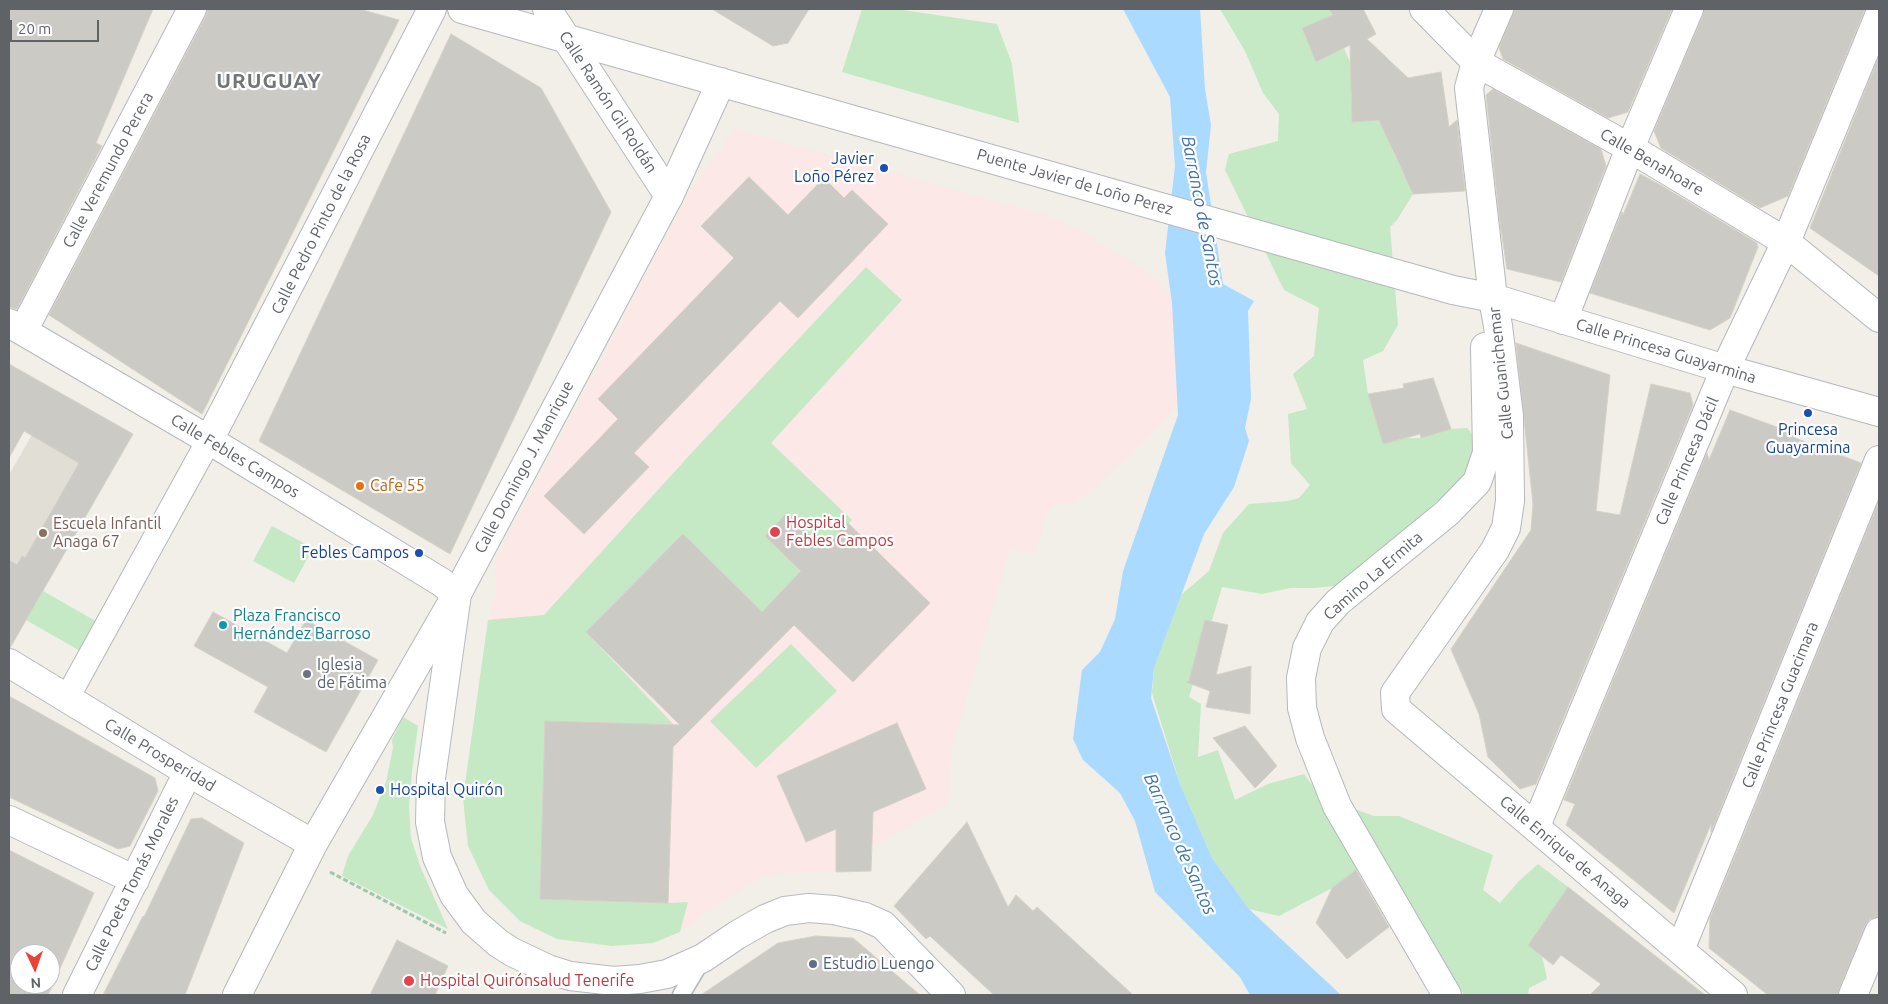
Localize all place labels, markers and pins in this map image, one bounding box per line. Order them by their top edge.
place label: Javier Loño Pérez [794,149,874,187]
marker: Javier Loño Pérez [878,162,890,174]
marker: Princesa Guayarmina [1802,407,1814,419]
place label: Princesa Guayarmina [1766,420,1850,458]
place label: Cafe 55 [370,476,425,496]
marker: Cafe 55 [354,480,366,492]
place label: Hospital Febles Campos [786,513,894,551]
place label: Escuela Infantil Anaga 67 [53,514,161,552]
marker: Hospital Febles Campos [768,525,782,539]
marker: Escuela Infantil Anaga 67 [37,527,49,539]
place label: Febles Campos [301,543,409,563]
marker: Febles Campos [413,547,425,559]
place label: Plaza Francisco Hernández Barroso [233,606,371,644]
marker: Plaza Francisco Hernández Barroso [217,619,229,631]
place label: Iglesia de Fátima [317,655,387,693]
marker: Iglesia de Fátima [301,668,313,680]
place label: Hospital Quirón [390,780,503,800]
marker: Hospital Quirón [374,784,386,796]
place label: Estudio Luengo [823,954,934,974]
marker: Estudio Luengo [807,958,819,970]
place label: Hospital Quirónsalud Tenerife [420,971,634,991]
marker: Hospital Quirónsalud Tenerife [402,974,416,988]

